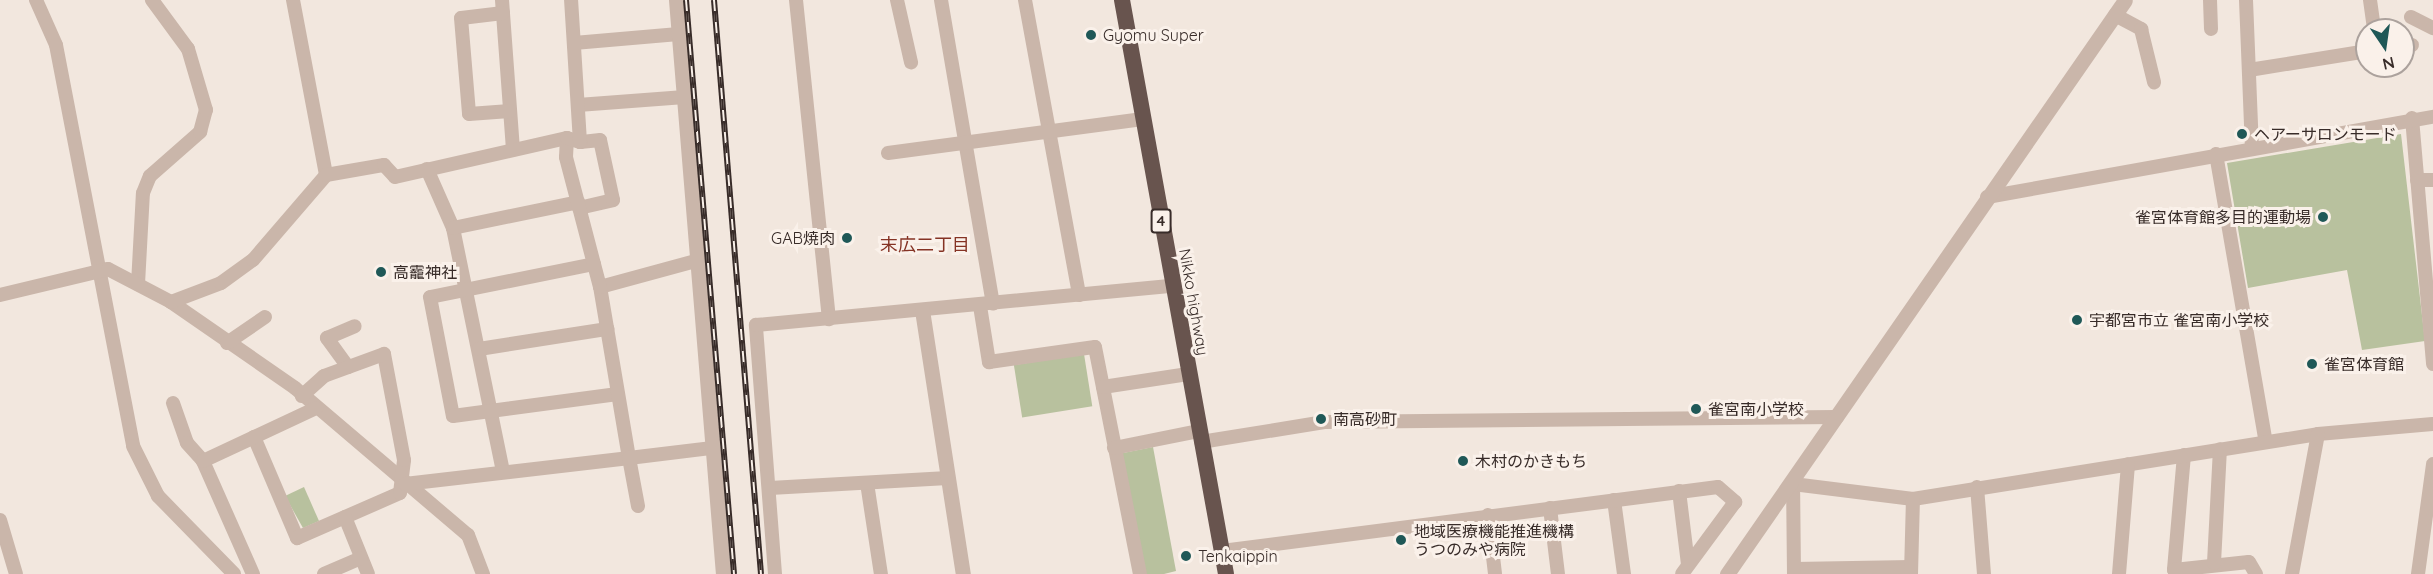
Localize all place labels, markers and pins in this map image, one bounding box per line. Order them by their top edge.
place label: Gyomu Super [1103,25,1204,45]
marker: Gyomu Super [1084,28,1098,42]
place label: ヘアーサロンモード [2254,124,2397,144]
marker: ヘアーサロンモード [2235,127,2249,141]
place label: 雀宮体育館多目的運動場 [2135,207,2311,227]
marker: 雀宮体育館多目的運動場 [2316,210,2330,224]
place label: GAB焼肉 [771,228,835,248]
marker: GAB焼肉 [840,231,854,245]
place label: 高靇神社 [393,262,457,282]
marker: 高靇神社 [374,265,388,279]
place label: 宇都宮市立 雀宮南小学校 [2089,310,2269,330]
marker: 宇都宮市立 雀宮南小学校 [2070,313,2084,327]
place label: 雀宮体育館 [2324,354,2404,374]
marker: 雀宮体育館 [2305,357,2319,371]
place label: 雀宮南小学校 [1708,399,1804,419]
marker: 雀宮南小学校 [1689,402,1703,416]
place label: 南高砂町 [1333,409,1397,429]
marker: 南高砂町 [1314,412,1328,426]
place label: 木村のかきもち [1475,451,1587,471]
marker: 木村のかきもち [1456,454,1470,468]
place label: 地域医療機能推進機構 うつのみや病院 [1414,521,1574,559]
marker: 地域医療機能推進機構 うつのみや病院 [1392,531,1410,549]
place label: Tenkaippin [1198,546,1278,566]
marker: Tenkaippin [1179,549,1193,563]

